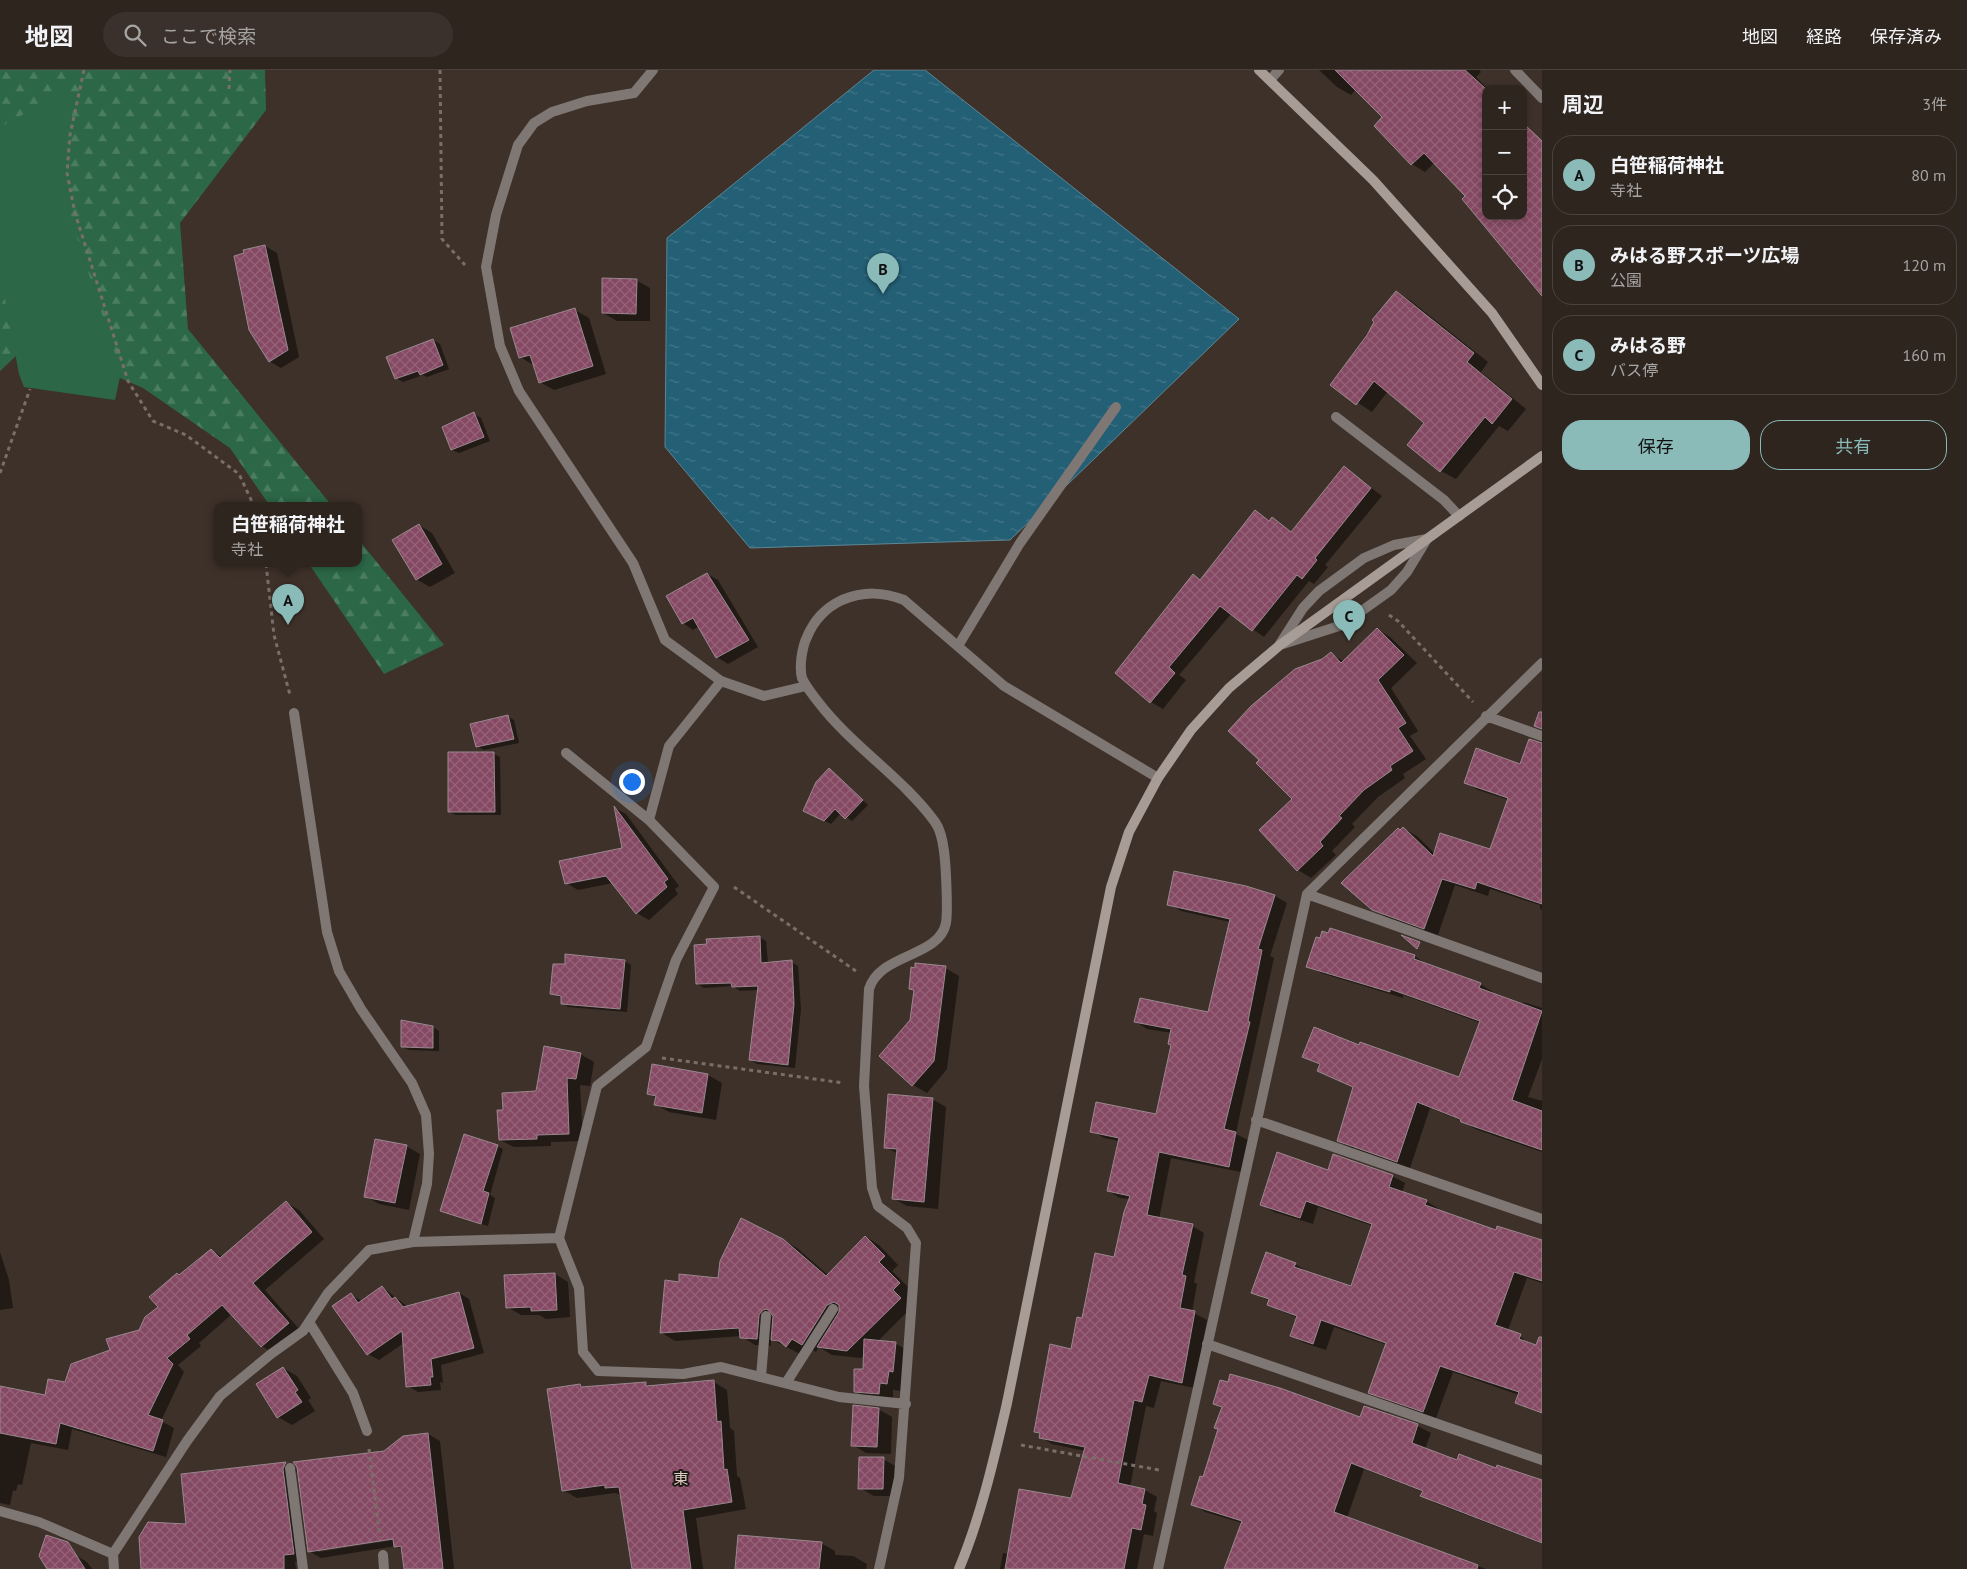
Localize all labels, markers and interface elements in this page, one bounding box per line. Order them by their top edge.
search box [103,12,453,57]
text: 地図 [25,21,73,52]
icon: search [121,21,149,49]
text: ここで検索 [161,24,256,48]
text: 地図 [1742,25,1778,48]
text: 経路 [1806,25,1842,48]
text: 保存済み [1870,25,1942,48]
map controls [1482,85,1527,220]
button: + [1482,85,1527,130]
text: 周辺 [1562,91,1604,118]
text: 3件 [1922,94,1947,114]
button: − [1482,130,1527,175]
text: 白笹稲荷神社 [1610,153,1724,177]
text: A [1574,165,1584,185]
text: 80 m [1911,165,1946,185]
button: locate [1482,175,1527,220]
text: 寺社 [1610,180,1642,200]
text: みはる野スポーツ広場 [1610,243,1800,267]
pin: B [867,253,899,294]
text: B [1574,255,1584,275]
text: 120 m [1903,255,1946,275]
text: 公園 [1610,270,1642,290]
text: みはる野 [1610,333,1686,357]
text: C [1575,345,1583,365]
text: 160 m [1903,345,1946,365]
text: バス停 [1610,360,1658,380]
button: 保存 [1562,420,1750,470]
button: 共有 [1760,420,1947,470]
popup [214,502,362,567]
text: 白笹稲荷神社 [231,512,345,536]
text: 寺社 [231,539,263,559]
pin: A [272,584,304,625]
pin: C [1333,600,1365,641]
your location [619,769,645,795]
district label: 東 [673,1469,689,1488]

